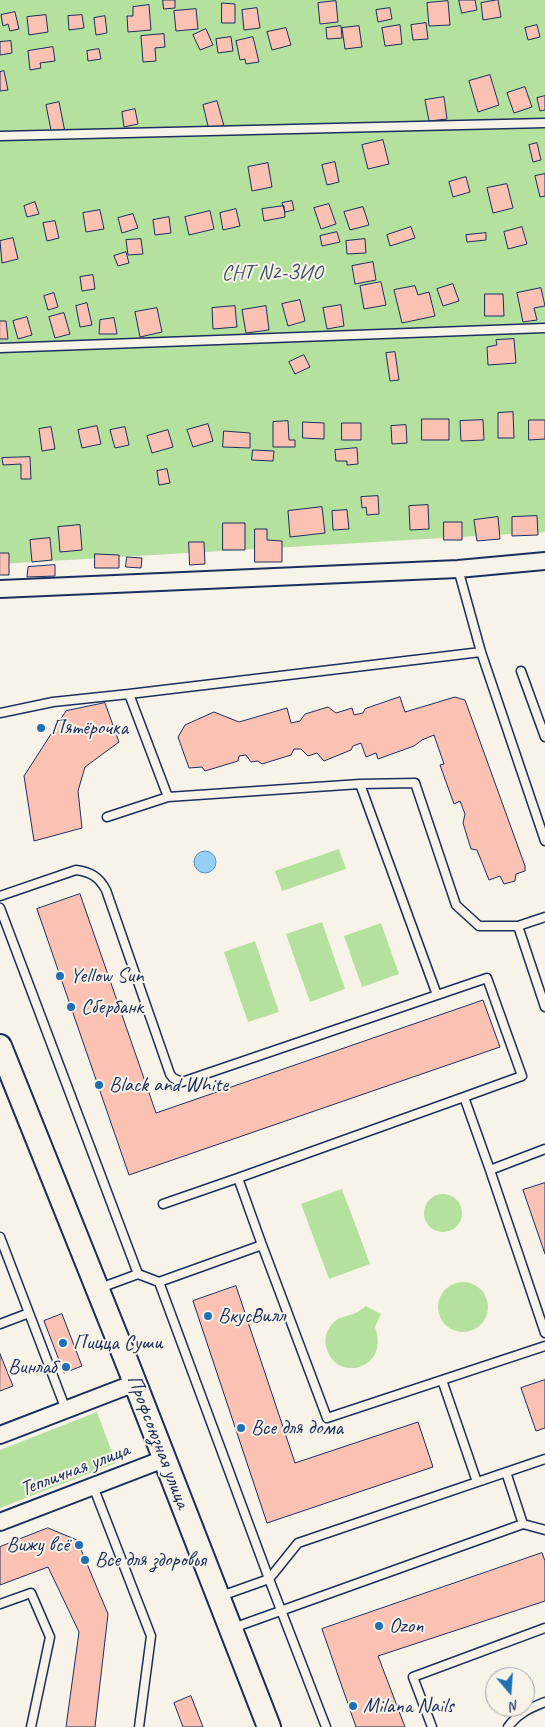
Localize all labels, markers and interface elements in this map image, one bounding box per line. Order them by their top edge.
park label: СНТ N2-ЗИО [222,260,322,286]
place label: Пятёрочка [51,715,128,741]
marker: Пятёрочка [35,722,47,734]
place label: Yellow Sun [70,963,144,989]
marker: Yellow Sun [54,970,66,982]
place label: Сбербанк [81,994,143,1020]
marker: Сбербанк [65,1001,77,1013]
place label: Black and White [109,1072,228,1098]
marker: Black and White [93,1079,105,1091]
place label: ВкусВилл [218,1303,285,1329]
marker: ВкусВилл [202,1310,214,1322]
place label: Пицца Суши [73,1330,163,1356]
marker: Пицца Суши [57,1337,69,1349]
place label: Винлаб [8,1354,56,1380]
marker: Винлаб [60,1361,72,1373]
street label: Профсоюзная улица [121,1372,195,1512]
place label: Все для дома [251,1415,343,1441]
marker: Все для дома [235,1422,247,1434]
street label: Тепличная улица [17,1438,133,1502]
place label: Вижу всё [6,1532,69,1558]
marker: Вижу всё [73,1539,85,1551]
place label: Все для здоровья [95,1547,206,1573]
marker: Все для здоровья [79,1554,91,1566]
place label: Ozon [389,1613,424,1639]
marker: Ozon [373,1620,385,1632]
north arrow [485,1667,535,1717]
place label: Milana Nails [363,1693,454,1719]
text: N [508,1696,521,1715]
marker: Milana Nails [347,1700,359,1712]

